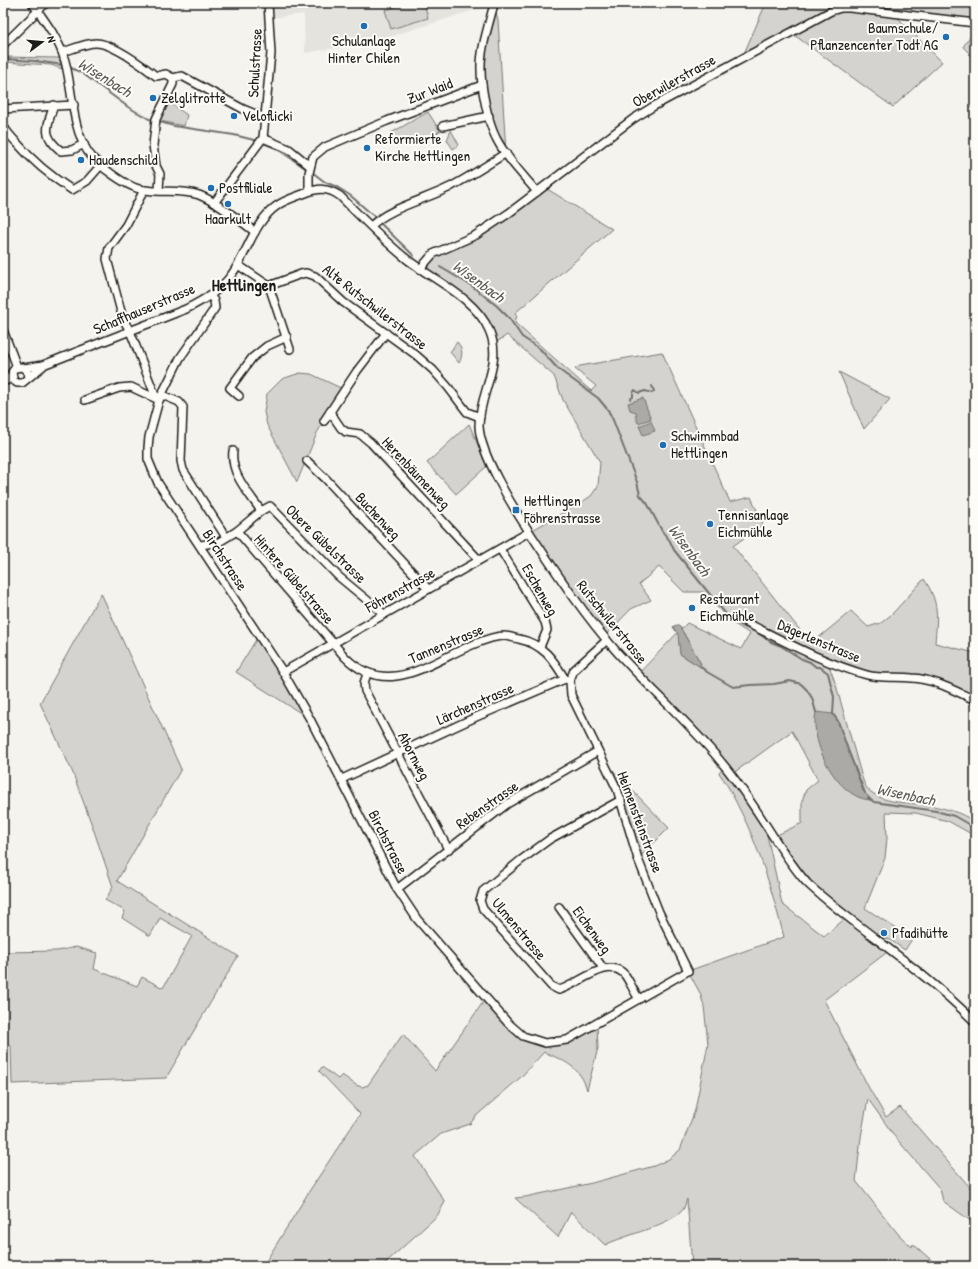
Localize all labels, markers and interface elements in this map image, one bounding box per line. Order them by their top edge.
place label: Baumschule/ Pflanzencenter Todt AG [810,17,939,55]
marker: Schulanlage Hinter Chilen [359,21,369,31]
north arrow [22,22,62,62]
street label: Schulstrasse [242,28,267,98]
place label: Schulanlage Hinter Chilen [328,30,400,68]
marker: Baumschule/ Pflanzencenter Todt AG [941,32,951,42]
text: N [44,34,59,44]
street label: Oberwilerstrasse [628,49,719,112]
water label: Wisenbach [74,52,137,103]
street label: Zur Waid [404,72,456,109]
place label: Zelglitrotte [161,87,226,108]
marker: Zelglitrotte [148,93,158,103]
place label: Veloflicki [242,105,293,126]
marker: Veloflicki [229,111,239,121]
place label: Reformierte Kirche Hettlingen [375,128,471,166]
marker: Reformierte Kirche Hettlingen [362,143,372,153]
place label: Haudenschild [89,149,158,170]
marker: Haudenschild [76,155,86,165]
place label: Postfiliale [219,177,272,198]
marker: Postfiliale [206,183,216,193]
marker: Haarkult [223,199,233,209]
place label: Haarkult [205,208,252,229]
water label: Wisenbach [449,255,510,308]
street label: Alte Rutschwilerstrasse [318,259,432,354]
district label: Hettlingen [212,273,277,297]
street label: Schaffhauserstrasse [90,278,198,339]
place label: Schwimmbad Hettlingen [671,425,739,463]
street label: Herenbäumenweg [377,432,456,514]
marker: Schwimmbad Hettlingen [658,440,668,450]
street label: Buchenweg [351,487,406,544]
place label: Hettlingen Föhrenstrasse [523,490,601,528]
street label: Obere Gübelstrasse [281,500,371,588]
place label: Tennisanlage Eichmühle [718,504,789,542]
marker: Hettlingen Föhrenstrasse [511,505,521,515]
marker: Tennisanlage Eichmühle [705,519,715,529]
water label: Wisenbach [664,520,717,581]
street label: Birchstrasse [198,525,253,594]
street label: Hintere Gübelstrasse [249,529,339,628]
street label: Eschenweg [517,560,564,620]
street label: Föhrenstrasse [360,562,438,618]
street label: Rutschwilerstrasse [572,575,653,668]
place label: Restaurant Eichmühle [700,588,760,626]
marker: Restaurant Eichmühle [687,603,697,613]
street label: Dägerlenstrasse [774,614,864,667]
street label: Tannenstrasse [405,618,486,669]
street label: Lärchenstrasse [433,677,517,730]
street label: Ahornweg [393,728,436,784]
street label: Heimensteinstrasse [612,768,669,875]
street label: Rebenstrasse [451,775,522,834]
water label: Wisenbach [875,777,938,811]
street label: Birchstrasse [363,806,413,877]
street label: Ulmenstrasse [487,893,552,964]
street label: Eichenweg [568,902,617,958]
place label: Pfadihütte [892,922,948,943]
marker: Pfadihütte [879,928,889,938]

